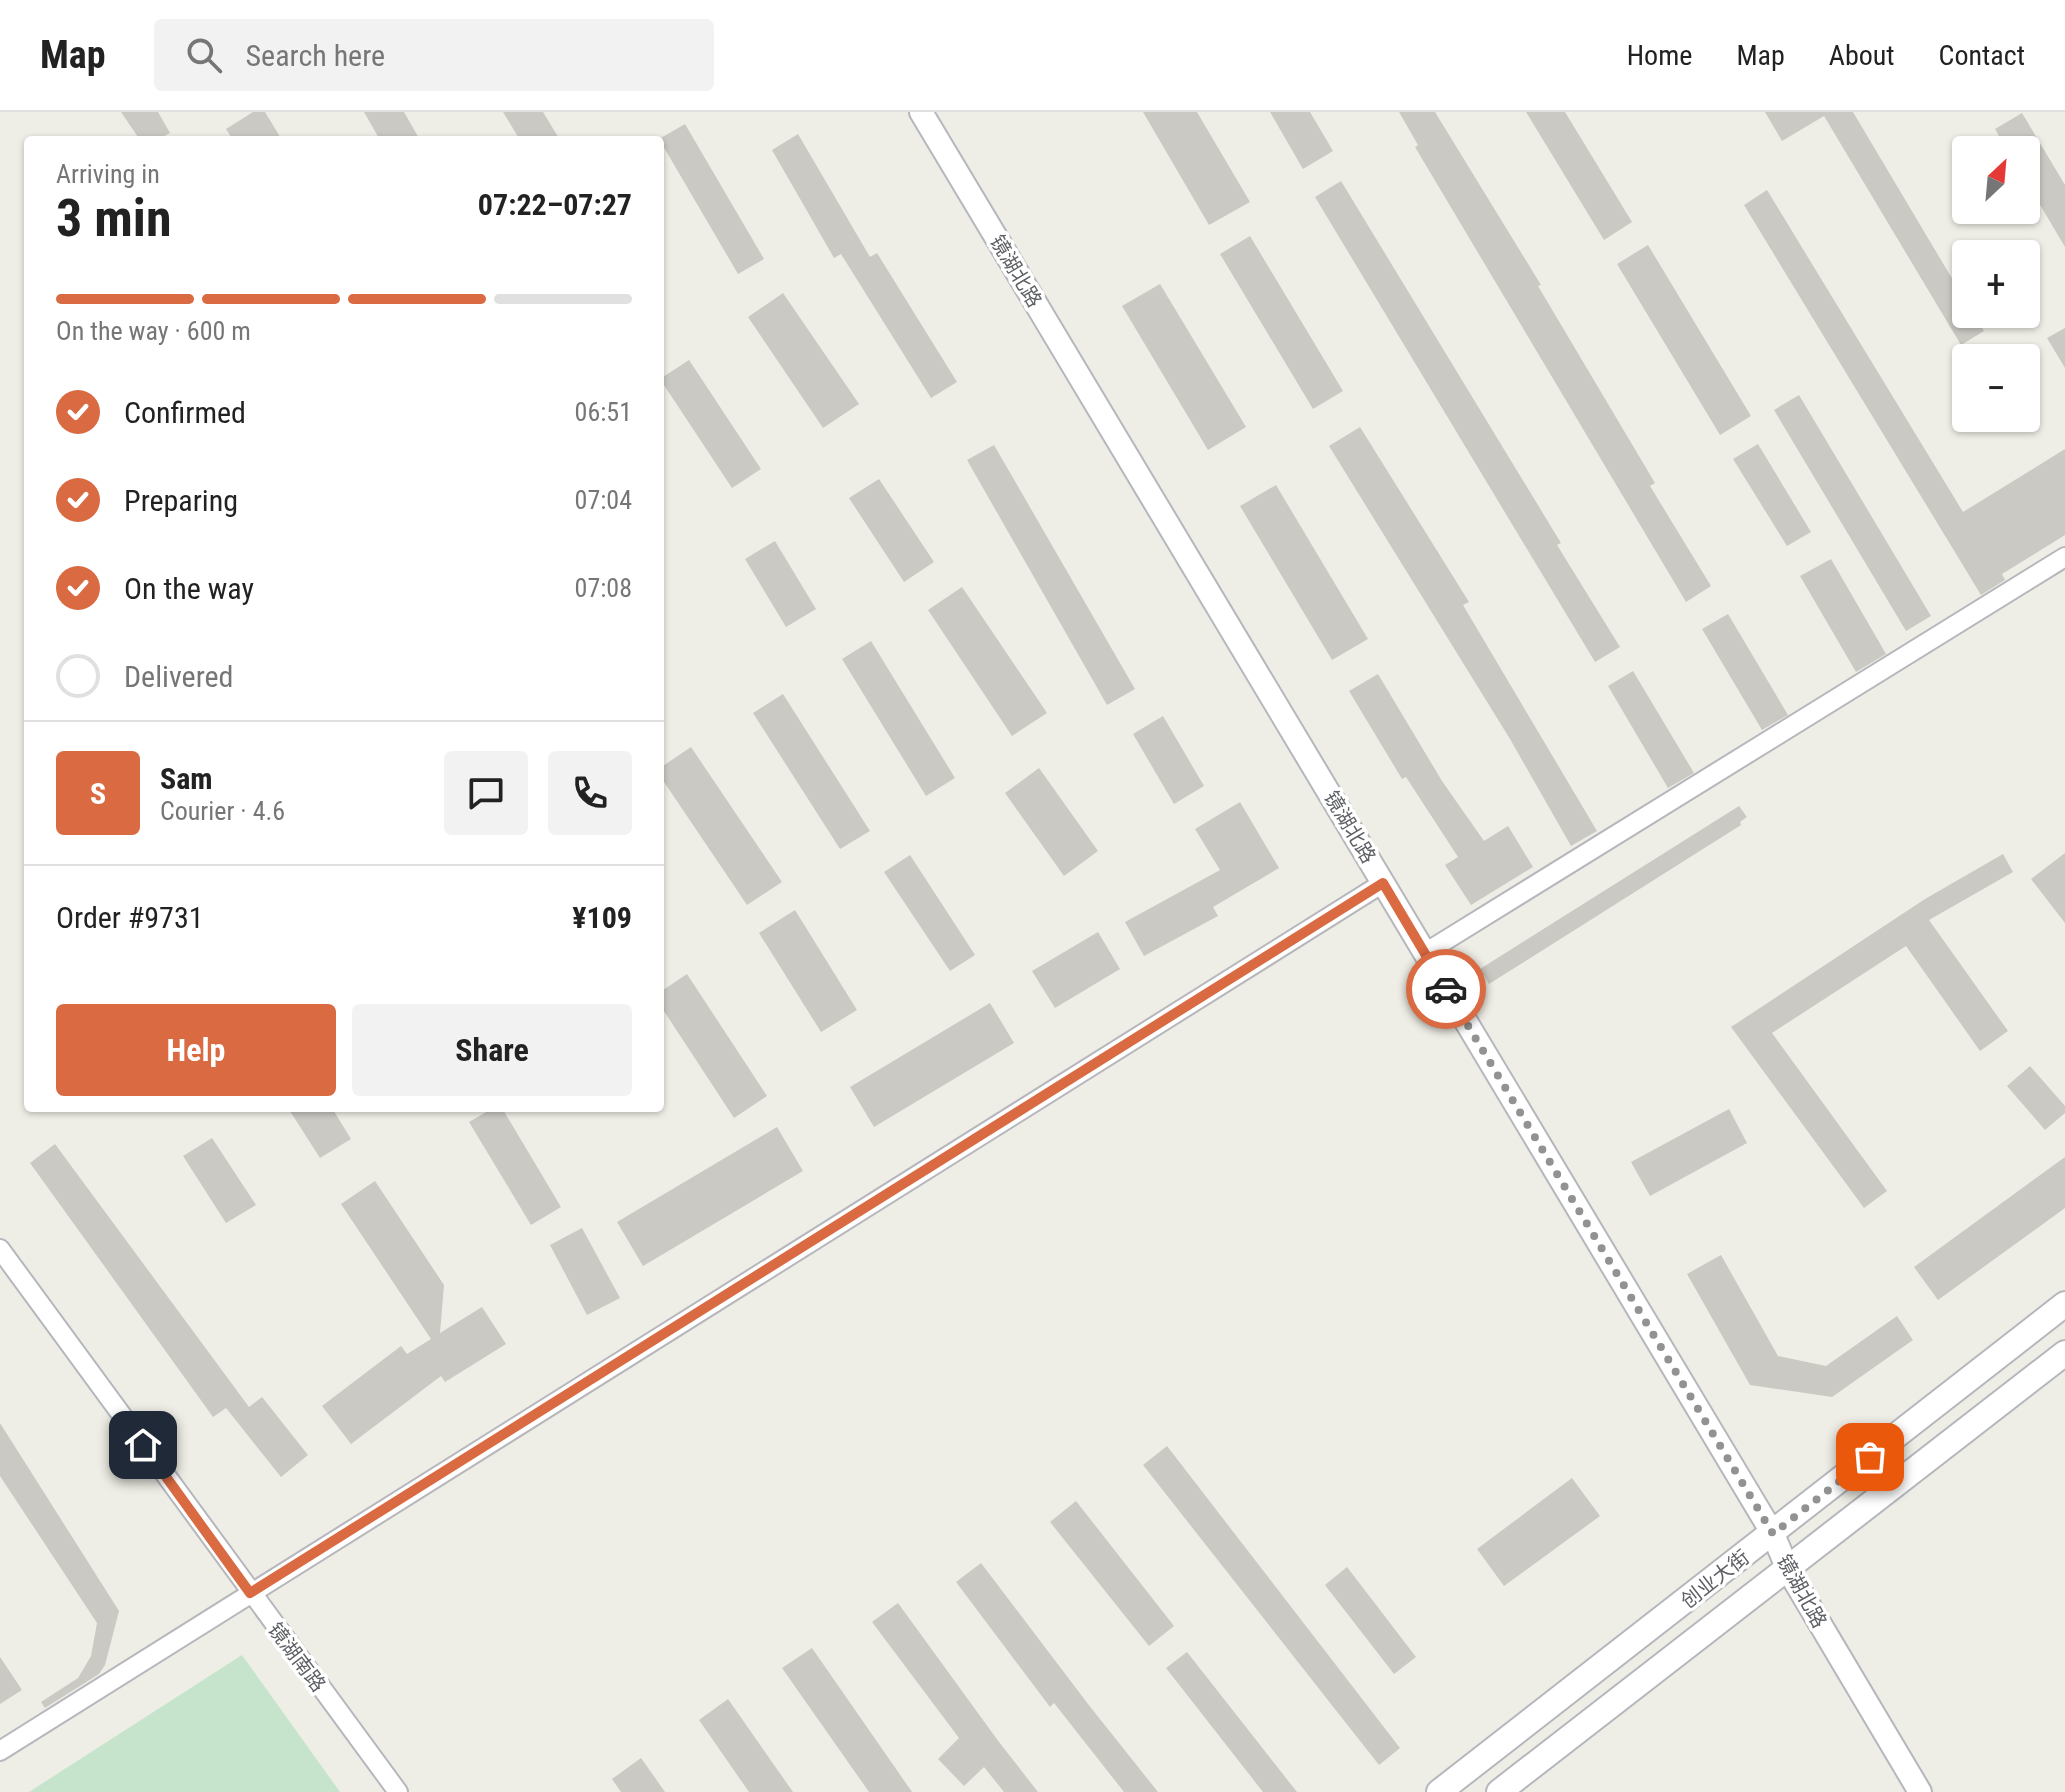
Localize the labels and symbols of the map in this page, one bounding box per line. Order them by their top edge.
north arrow [1952,136,2040,224]
street label: 镜湖北路 [985,231,1047,311]
street label: 镜湖北路 [1319,787,1381,867]
courier [1406,949,1486,1029]
pin [109,1411,177,1479]
pin [1836,1423,1904,1491]
street label: 创业大街 [1676,1545,1754,1613]
street label: 镜湖北路 [1772,1550,1832,1632]
street label: 镜湖南路 [263,1618,331,1696]

